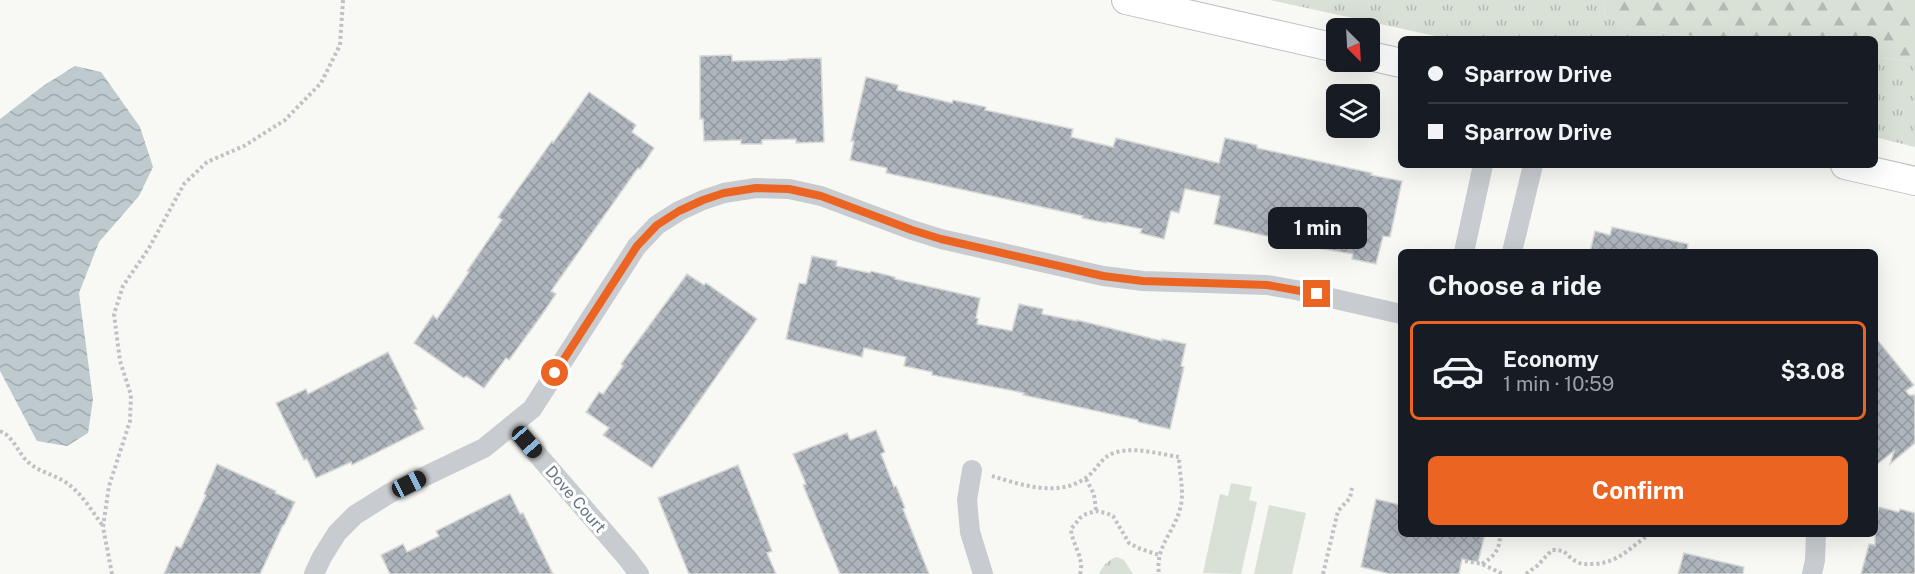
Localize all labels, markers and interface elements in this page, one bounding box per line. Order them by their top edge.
north arrow [1326,18,1380,72]
map controls [1326,18,1380,138]
text: Sparrow Drive [1464,61,1612,87]
button: layers [1326,84,1380,138]
text: Sparrow Drive [1464,119,1612,145]
callout: 1 min [1268,207,1366,249]
text: 1 min [1293,216,1342,240]
text: Choose a ride [1428,269,1602,301]
route end [1303,280,1330,307]
icon: car [1431,344,1485,398]
text: Economy [1503,346,1599,372]
text: $3.08 [1781,358,1845,384]
route start [541,359,568,386]
text: 1 min · 10:59 [1503,372,1614,396]
car [508,423,546,461]
button: Confirm [1428,456,1848,525]
street label: Dove Court [541,462,610,537]
car [389,468,429,500]

